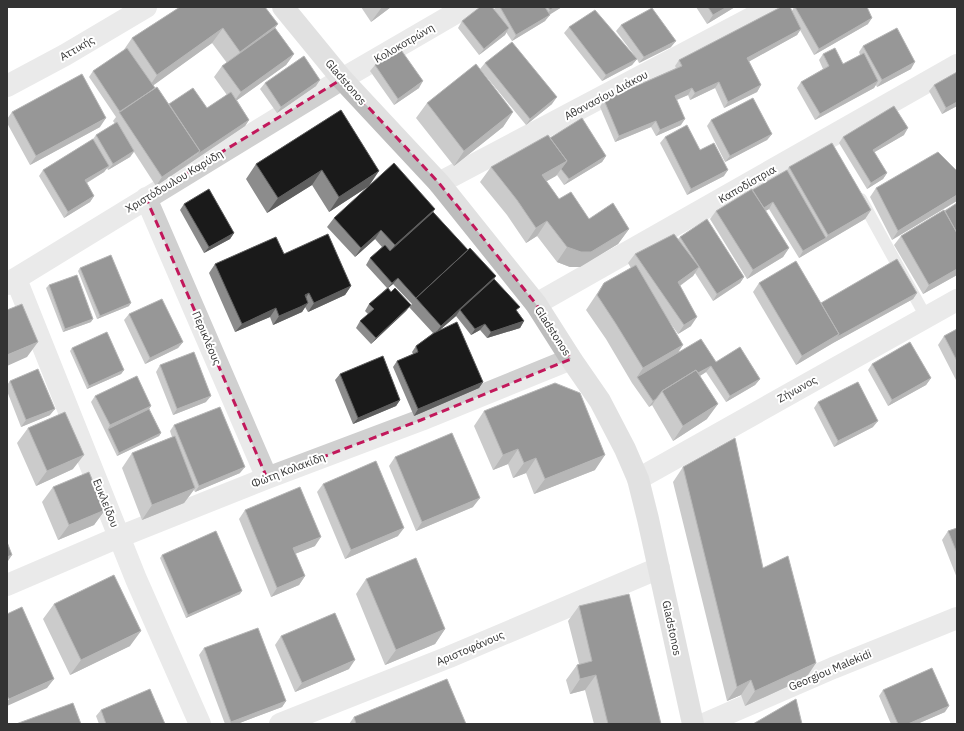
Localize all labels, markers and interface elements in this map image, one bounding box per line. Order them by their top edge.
street label: Κολοκοτρώνη [371,20,437,66]
street label: Αττικής [57,32,97,64]
street label: Gladstonos [322,56,370,108]
street label: Αθανασίου Διάκου [562,67,650,123]
street label: Χριστόδουλου Καρύδη [123,146,225,216]
street label: Καποδίστρια [716,162,778,206]
street label: Gladstonos [532,304,574,358]
street label: Περικλέους [189,309,225,367]
street label: Ζήνωνος [775,372,819,406]
street label: Φώτη Κολακίδη [249,449,327,491]
street label: Ευκλείδου [90,477,122,529]
street label: Gladstonos [659,599,685,657]
street label: Αριστοφάνους [434,627,506,669]
street label: Georgiou Malekidi [786,646,874,694]

